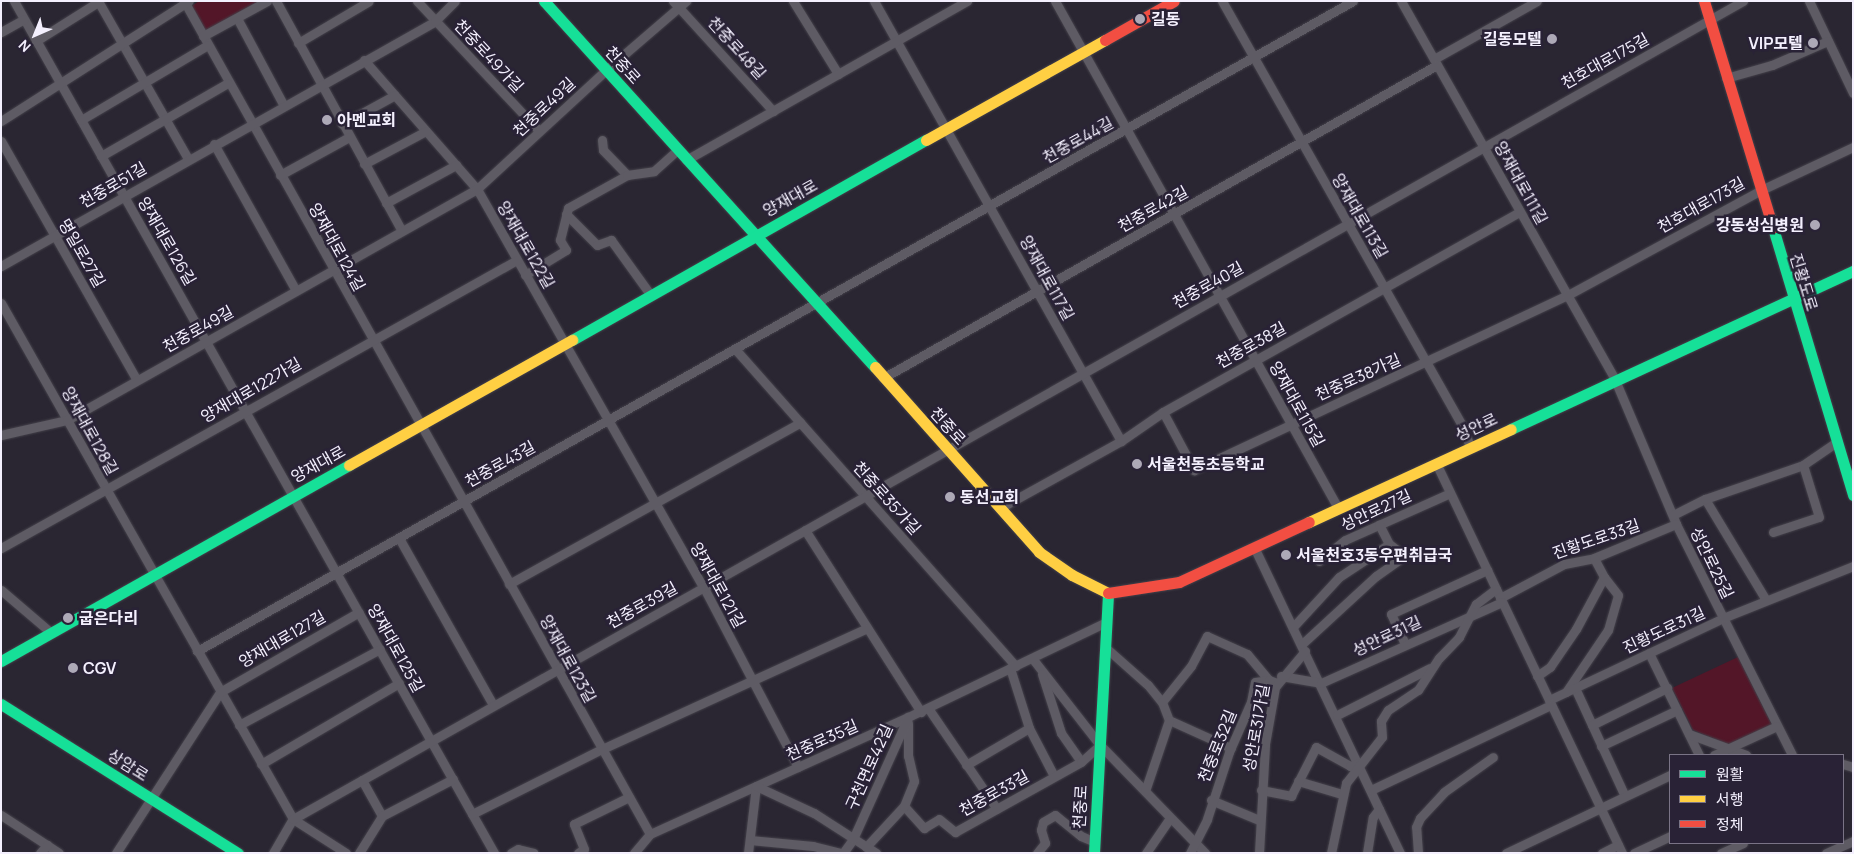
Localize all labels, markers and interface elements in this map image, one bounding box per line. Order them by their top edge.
place label: 길동 [1151,9,1180,29]
north arrow [10,10,60,60]
marker: 길동 [1133,12,1147,26]
street label: 천중로48길 [704,13,770,83]
street label: 천중로49가길 [450,16,528,96]
place label: 길동모텔 [1483,29,1542,49]
street label: 천호대로175길 [1558,29,1652,93]
marker: 길동모텔 [1546,33,1558,45]
place label: VIP모텔 [1749,33,1803,53]
text: N [14,36,34,56]
marker: VIP모텔 [1807,37,1819,49]
street label: 천중로 [601,42,645,88]
street label: 천중로49길 [509,73,579,141]
place label: 아멘교회 [337,110,396,130]
street label: 천중로44길 [1039,113,1117,167]
marker: 아멘교회 [321,114,333,126]
street label: 양재대로111길 [1490,138,1552,228]
street label: 천중로51길 [76,158,150,212]
street label: 양재대로113길 [1328,170,1392,262]
street label: 천호대로173길 [1654,173,1748,237]
street label: 양재대로 [760,175,820,221]
street label: 천중로42길 [1114,182,1192,236]
street label: 양재대로126길 [134,193,200,289]
street label: 양재대로122길 [493,198,559,292]
street label: 양재대로124길 [305,199,369,295]
street label: 명일로27길 [55,215,109,291]
place label: 강동성심병원 [1716,215,1804,235]
marker: 강동성심병원 [1808,218,1822,232]
street label: 양재대로117길 [1016,232,1078,324]
street label: 진황도로 [1786,251,1822,313]
street label: 천중로40길 [1169,258,1247,312]
street label: 천중로49길 [159,302,237,356]
street label: 천중로38길 [1213,318,1289,372]
street label: 천중로38가길 [1312,350,1404,404]
street label: 양재대로122가길 [197,353,305,427]
street label: 양재대로115길 [1265,358,1329,450]
street label: 양재대로128길 [58,383,122,479]
street label: 천중로 [926,403,970,449]
street label: 성안로 [1452,409,1500,445]
street label: 천중로43길 [462,437,538,491]
street label: 양재대로 [288,441,348,487]
place label: 서울천동초등학교 [1147,454,1265,474]
street label: 천중로35가길 [849,458,925,538]
marker: 서울천동초등학교 [1131,458,1143,470]
street label: 성안로27길 [1337,485,1415,535]
place label: 동선교회 [960,487,1019,507]
marker: 동선교회 [944,491,956,503]
street label: 진황도로33길 [1550,515,1642,563]
street label: 성안로25길 [1686,524,1738,602]
street label: 양재대로121길 [687,539,749,631]
place label: 서울천호3동우편취급국 [1296,545,1453,565]
marker: 서울천호3동우편취급국 [1280,549,1292,561]
street label: 천중로39길 [603,578,681,632]
street label: 양재대로125길 [364,600,428,696]
street label: 진황도로31길 [1620,603,1708,657]
street label: 양재대로127길 [235,606,329,672]
place label: 굽은다리 [79,608,138,628]
marker: 굽은다리 [61,611,75,625]
street label: 양재대로123길 [536,612,600,706]
street label: 성안로31길 [1349,612,1425,660]
place label: CGV [83,658,116,678]
marker: CGV [67,662,79,674]
street label: 성안로31가길 [1239,683,1273,773]
street label: 천중로32길 [1194,707,1240,785]
street label: 천중로35길 [783,716,861,764]
street label: 구천면로42길 [841,721,897,813]
street label: 상암로 [104,745,152,785]
legend [1669,754,1844,844]
text: 원활 [1716,764,1744,785]
street label: 천중로33길 [956,766,1032,820]
street label: 천중로 [1069,784,1091,830]
text: 서행 [1716,789,1744,810]
text: 정체 [1716,814,1744,835]

